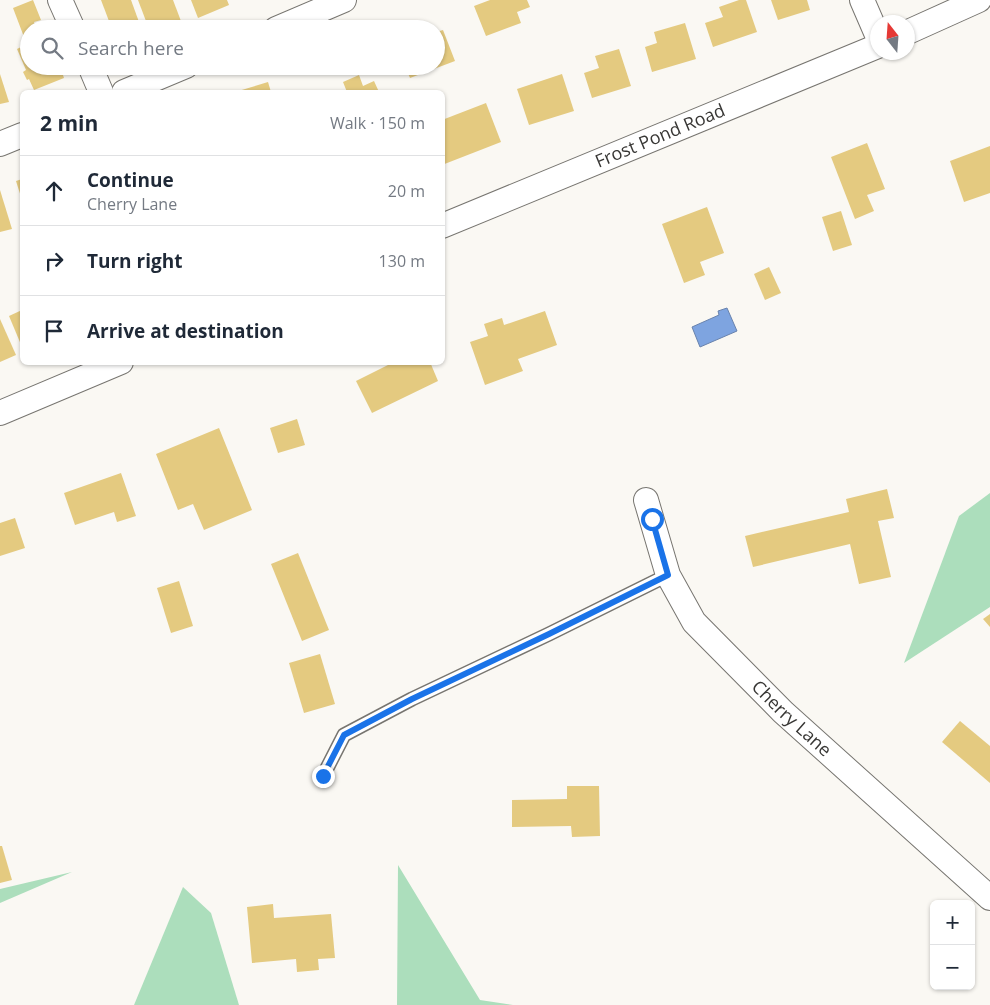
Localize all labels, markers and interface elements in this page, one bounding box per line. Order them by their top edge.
north arrow [870,15,915,60]
search box [20,20,445,75]
icon: search [38,34,66,62]
text: Search here [78,35,184,61]
street label: Frost Pond Road [591,97,728,173]
text: 2 min [40,109,98,137]
text: Walk · 150 m [330,112,425,134]
text: Continue [87,167,174,193]
icon: ahead [40,177,68,205]
text: 20 m [388,180,425,202]
text: Cherry Lane [87,193,177,215]
icon: right [40,247,68,275]
text: Turn right [87,248,182,274]
text: 130 m [379,250,425,272]
icon: arrive [40,317,68,345]
text: Arrive at destination [87,318,284,344]
route start [641,508,664,531]
street label: Cherry Lane [747,674,837,761]
route end [312,765,335,788]
map controls [930,900,975,990]
button: + [930,900,975,945]
button: − [930,945,975,990]

